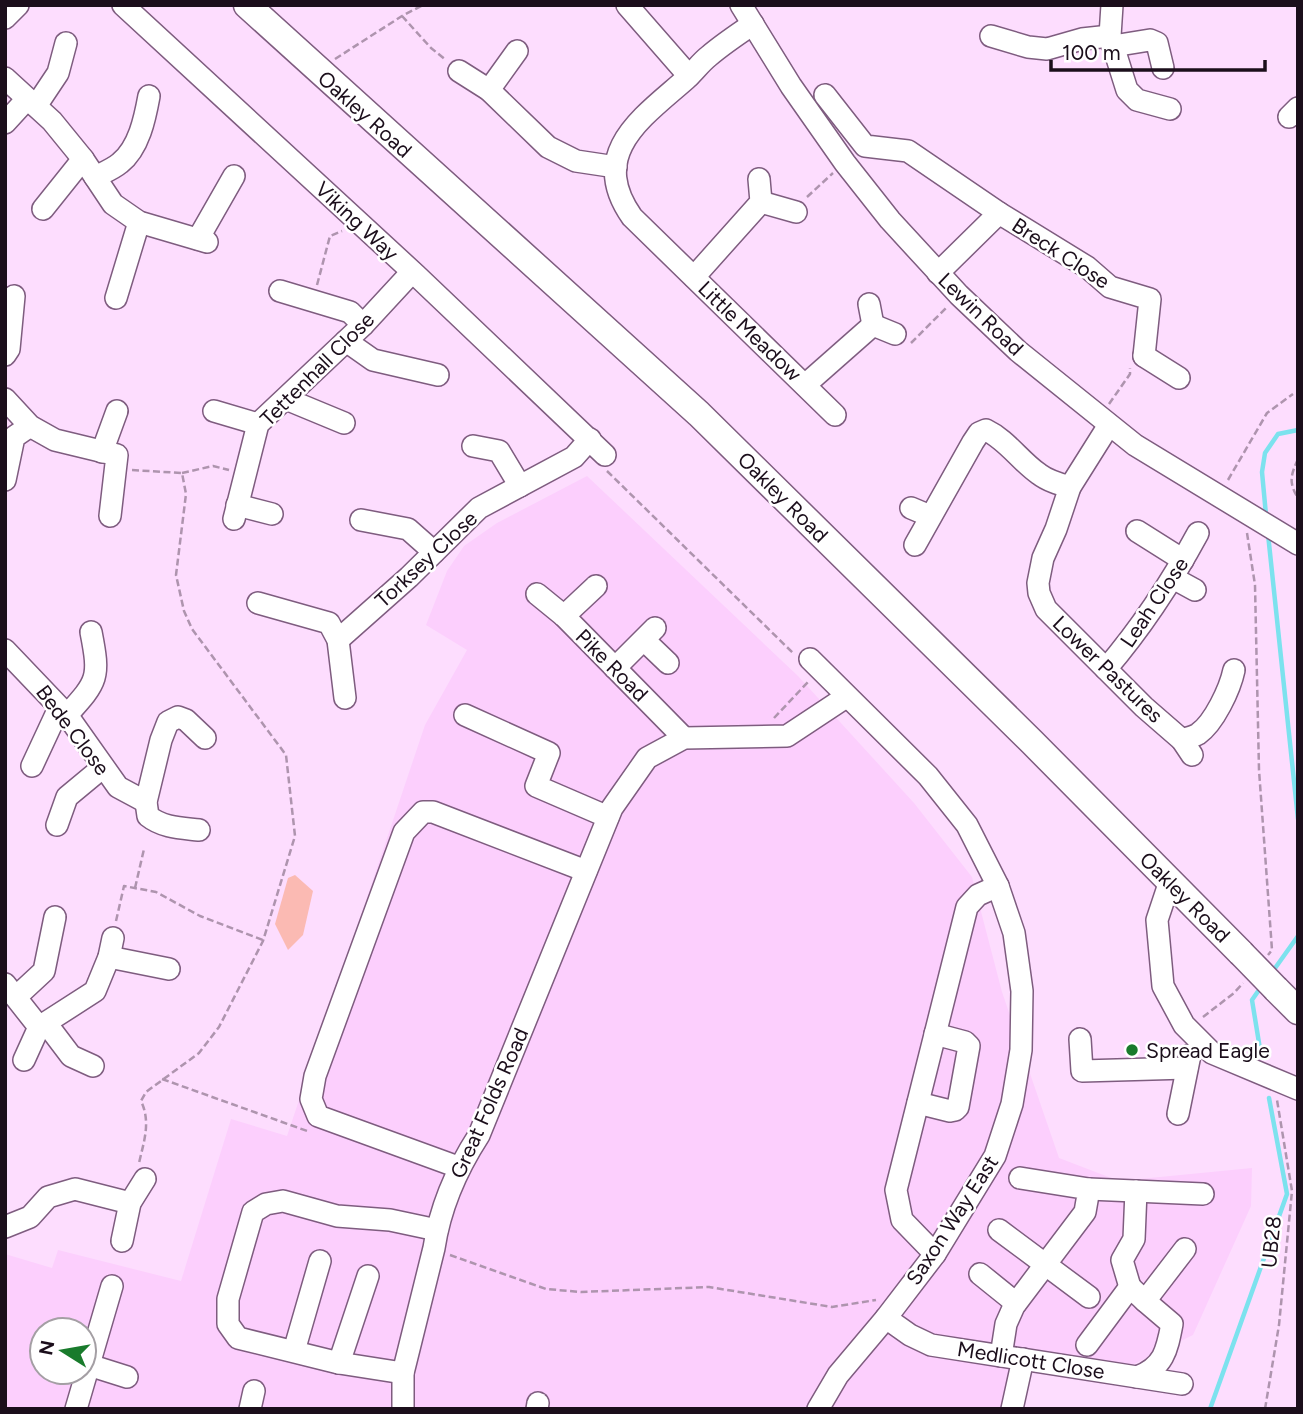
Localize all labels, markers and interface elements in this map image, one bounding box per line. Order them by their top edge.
scale bar [1051,28,1264,72]
text: 100 m [1062,40,1121,65]
street label: Oakley Road [313,65,417,163]
street label: Viking Way [310,176,404,266]
street label: Breck Close [1008,212,1114,294]
street label: Lewin Road [933,267,1029,361]
street label: Little Meadow [693,276,807,387]
street label: Tettenhall Close [255,307,379,431]
street label: Oakley Road [733,447,833,547]
street label: Torksey Close [370,505,482,613]
street label: Leah Close [1115,552,1193,652]
street label: Lower Pastures [1048,610,1168,728]
street label: Pike Road [571,624,653,706]
street label: Bede Close [31,680,115,780]
street label: Oakley Road [1135,847,1235,947]
street label: Great Folds Road [445,1024,533,1182]
place label: Spread Eagle [1146,1038,1270,1063]
marker: Spread Eagle [1124,1042,1140,1058]
street label: Saxon Way East [901,1150,1003,1290]
street label: UB28 [1256,1215,1286,1269]
north arrow [28,1316,98,1386]
street label: Medlicott Close [956,1336,1106,1384]
text: N [34,1338,59,1357]

